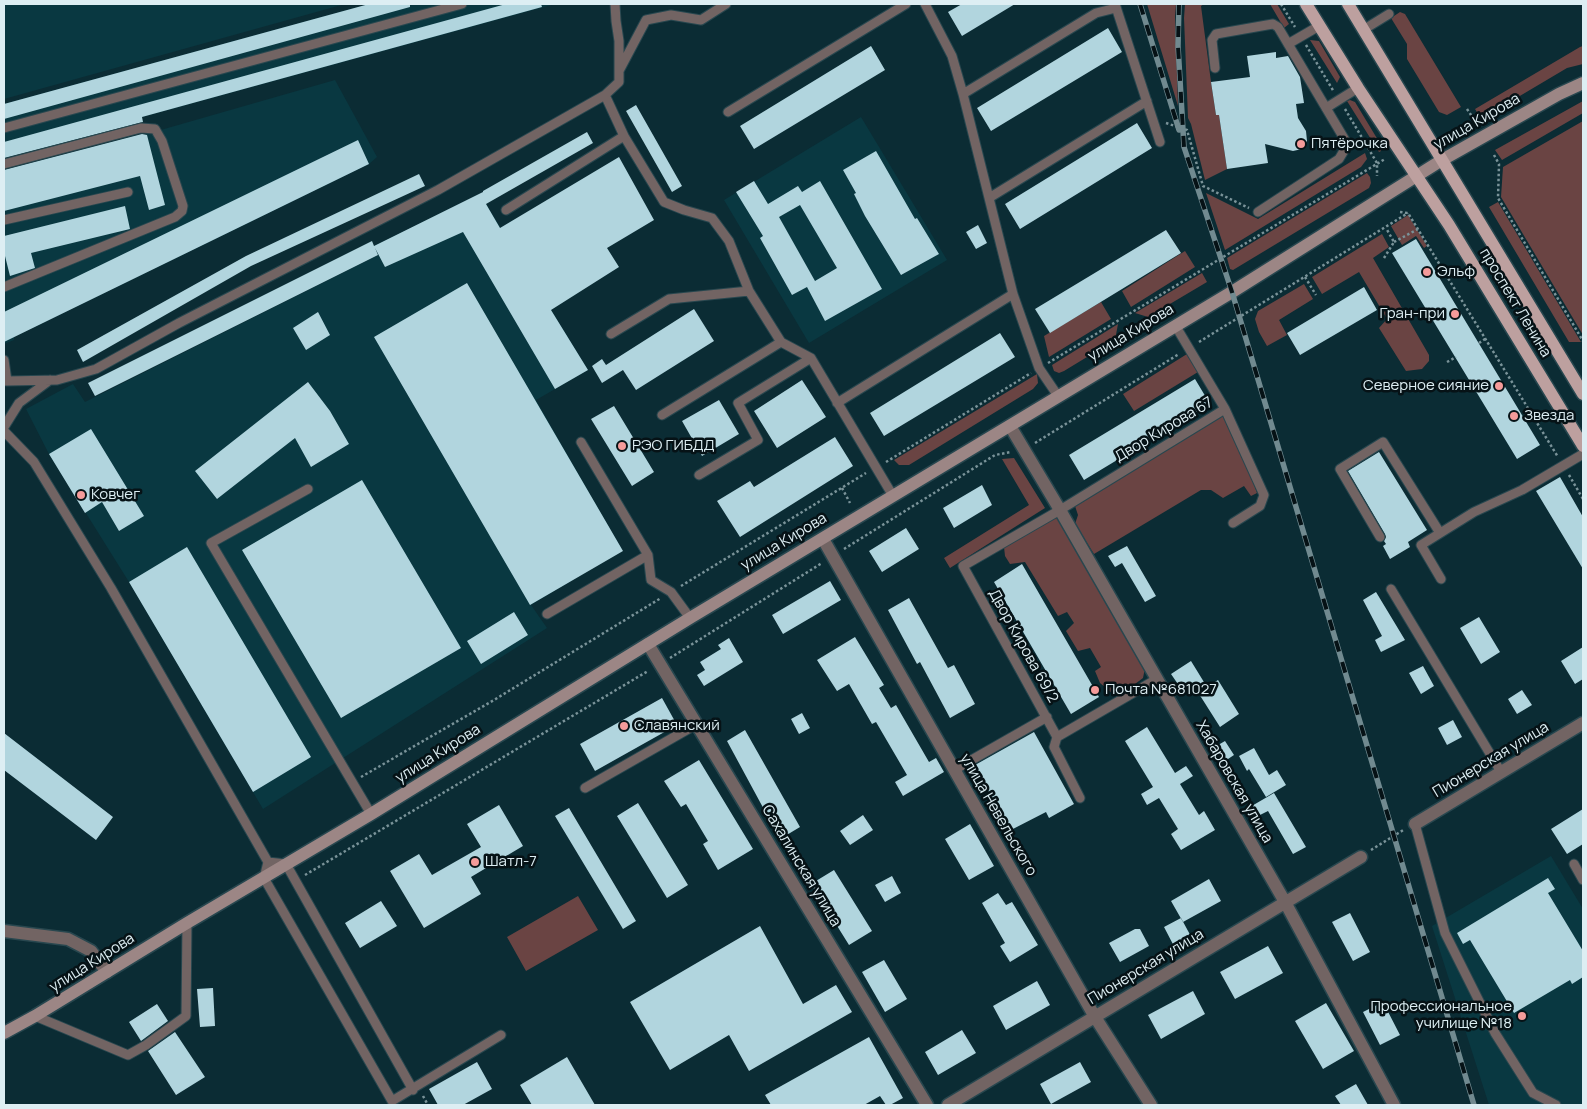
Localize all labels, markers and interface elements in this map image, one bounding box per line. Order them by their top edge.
street label: улица Кирова [1431,90,1523,154]
place label: Пятёрочка [1311,135,1388,153]
marker: Пятёрочка [1295,138,1307,150]
street label: проспект Ленина [1475,245,1555,361]
place label: Эльф [1437,263,1475,281]
marker: Эльф [1421,266,1433,278]
street label: улица Кирова [1085,300,1177,366]
place label: Гран-при [1379,305,1445,323]
marker: Гран-при [1449,308,1461,320]
place label: Северное сияние [1363,377,1489,395]
marker: Северное сияние [1493,380,1505,392]
street label: Двор Кирова 67 [1112,394,1216,466]
place label: Звезда [1524,407,1574,425]
marker: Звезда [1508,410,1520,422]
place label: РЭО ГИБДД [632,437,715,455]
marker: РЭО ГИБДД [616,440,628,452]
place label: Ковчег [91,486,140,504]
marker: Ковчег [75,489,87,501]
street label: улица Кирова [738,509,830,575]
street label: Двор Кирова 69/2 [984,586,1062,706]
place label: Почта №681027 [1105,681,1217,699]
marker: Почта №681027 [1089,684,1101,696]
place label: Славянский [634,717,720,735]
street label: Хабаровская улица [1192,718,1276,846]
street label: Пионерская улица [1430,718,1552,802]
marker: Славянский [618,720,630,732]
street label: улица Кирова [392,721,484,787]
street label: улица Невельского [956,751,1040,879]
street label: Сахалинская улица [758,802,844,930]
place label: Шатл-7 [485,853,537,871]
marker: Шатл-7 [469,856,481,868]
street label: Пионерская улица [1085,925,1207,1009]
street label: улица Кирова [46,930,138,996]
place label: Профессиональное училище №18 [1370,998,1512,1033]
marker: Профессиональное училище №18 [1516,1010,1528,1022]

